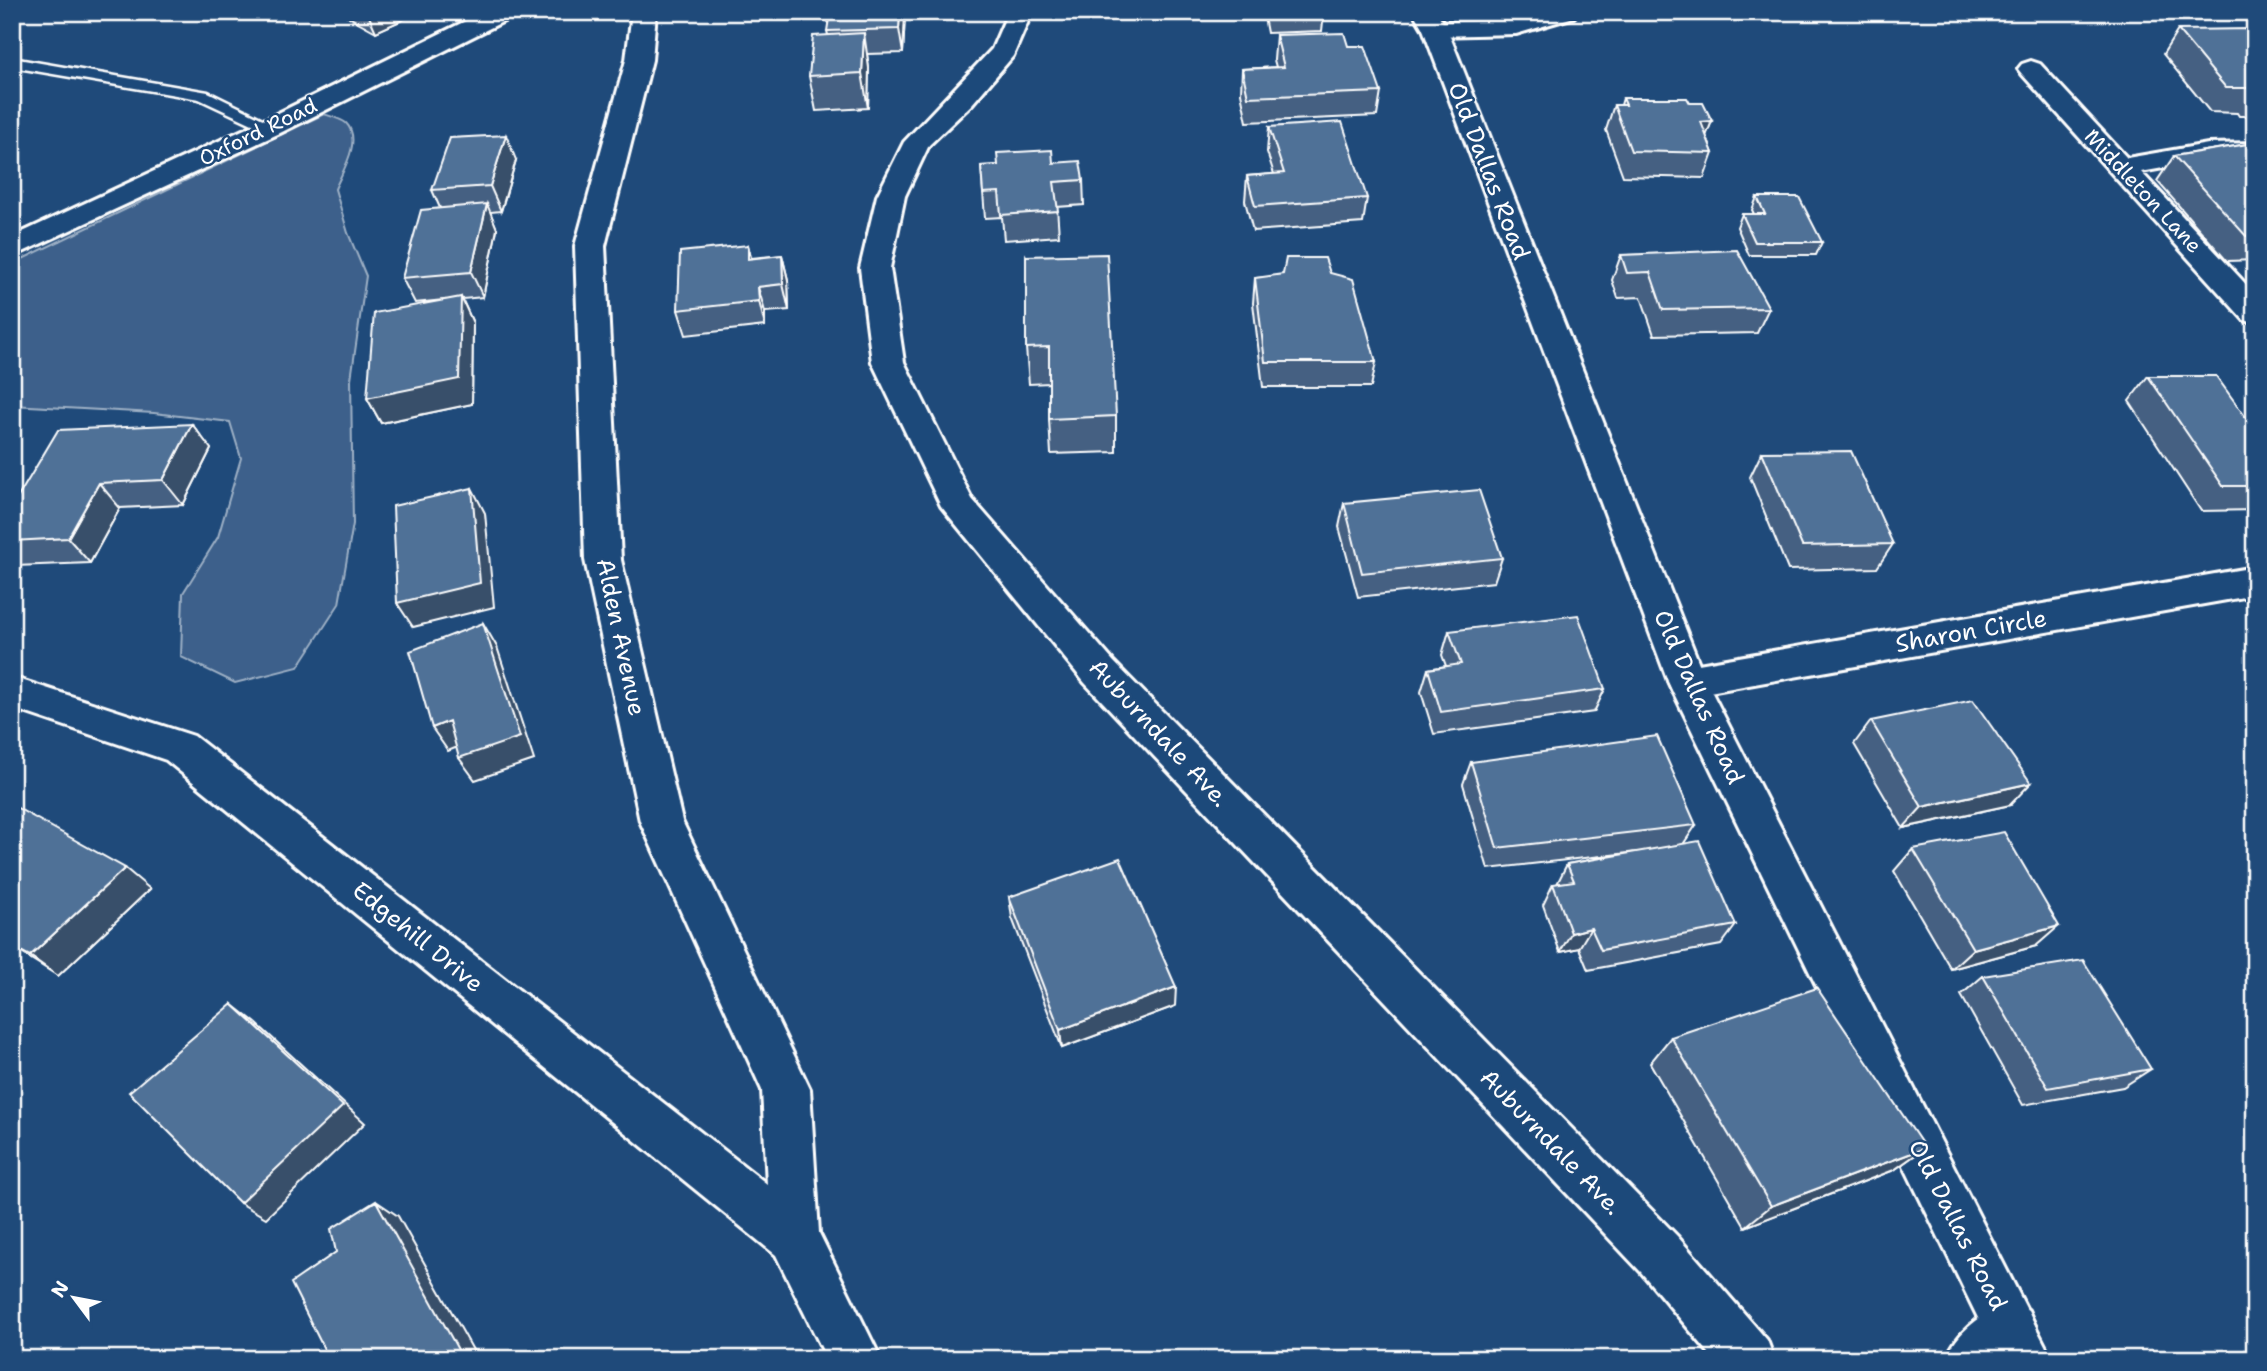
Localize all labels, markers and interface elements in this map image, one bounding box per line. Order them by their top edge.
street label: Old Dallas Road [1440,78,1538,264]
street label: Oxford Road [194,91,322,173]
street label: Middleton Lane [2078,123,2208,259]
street label: Alden Avenue [589,555,653,719]
street label: Sharon Circle [1893,602,2049,660]
street label: Old Dallas Road [1646,605,1752,789]
street label: Auburndale Ave. [1082,652,1236,814]
street label: Edgehill Drive [346,874,490,1000]
street label: Auburndale Ave. [1473,1062,1629,1222]
street label: Old Dallas Road [1901,1134,2015,1316]
north arrow [38,1262,108,1332]
text: N [45,1276,75,1302]

